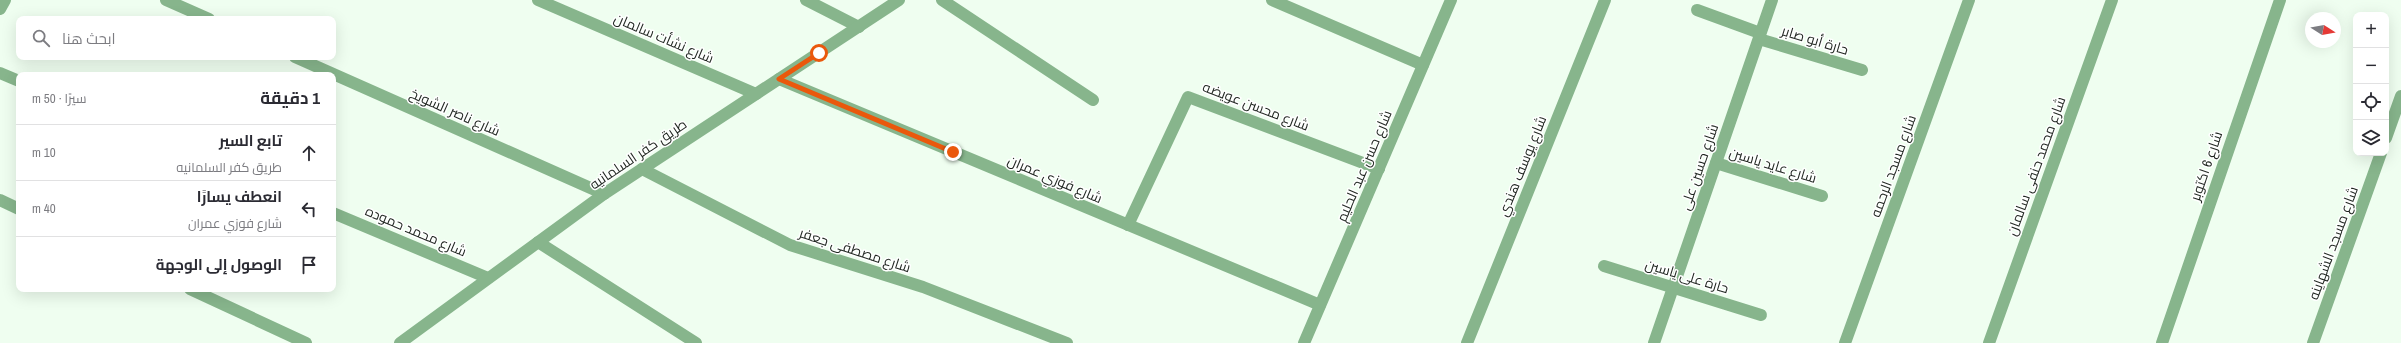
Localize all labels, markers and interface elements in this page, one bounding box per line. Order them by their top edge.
street label: شارع نشأت سالمان [611,9,717,67]
north arrow [2305,12,2341,48]
map controls [2353,12,2389,156]
button: + [2353,12,2389,48]
search box [16,16,336,60]
street label: حارة أبو صابر [1778,21,1851,59]
icon: search [30,27,52,49]
text: ابحث هنا [62,28,116,49]
route start [810,44,828,62]
button: − [2353,48,2389,84]
street label: شارع محسن عويضه [1200,77,1312,135]
street label: شارع ناصر الشويخ [407,84,503,140]
button: locate [2353,84,2389,120]
text: 1 دقيقة [260,86,320,109]
text: سيرًا · 50 m [32,90,87,107]
street label: شارع محمد حنفى سالمان [2002,94,2070,238]
street label: شارع حسن عبد الحليم [1332,107,1397,225]
street label: شارع مسجد الرحمه [1866,112,1920,220]
street label: شارع يوسف هندي [1494,113,1553,220]
street label: طريق كفر السلمانيه [586,115,690,193]
button: layers [2353,120,2389,156]
street label: شارع حسين على [1676,121,1722,213]
street label: شارع 6 اكتوبر [2185,129,2226,204]
text: تابع السير [219,130,282,151]
icon: ahead [298,142,320,164]
route end [944,143,962,161]
street label: شارع عايد ياسين [1727,143,1819,187]
text: 10 m [32,144,56,161]
street label: شارع فوزي عمران [1004,151,1105,210]
text: طريق كفر السلمانيه [176,159,282,176]
street label: شارع مسجد الشهاينه [2304,184,2362,302]
text: انعطف يسارًا [197,186,282,207]
icon: left [298,198,320,220]
text: 40 m [32,200,56,217]
street label: شارع محمد حموده [363,202,469,260]
text: شارع فوزي عمران [188,215,282,232]
street label: شارع مصطفى جعفر [796,223,913,276]
text: الوصول إلى الوجهة [156,254,282,275]
icon: arrive [298,254,320,276]
street label: حارة على ياسين [1643,255,1731,297]

